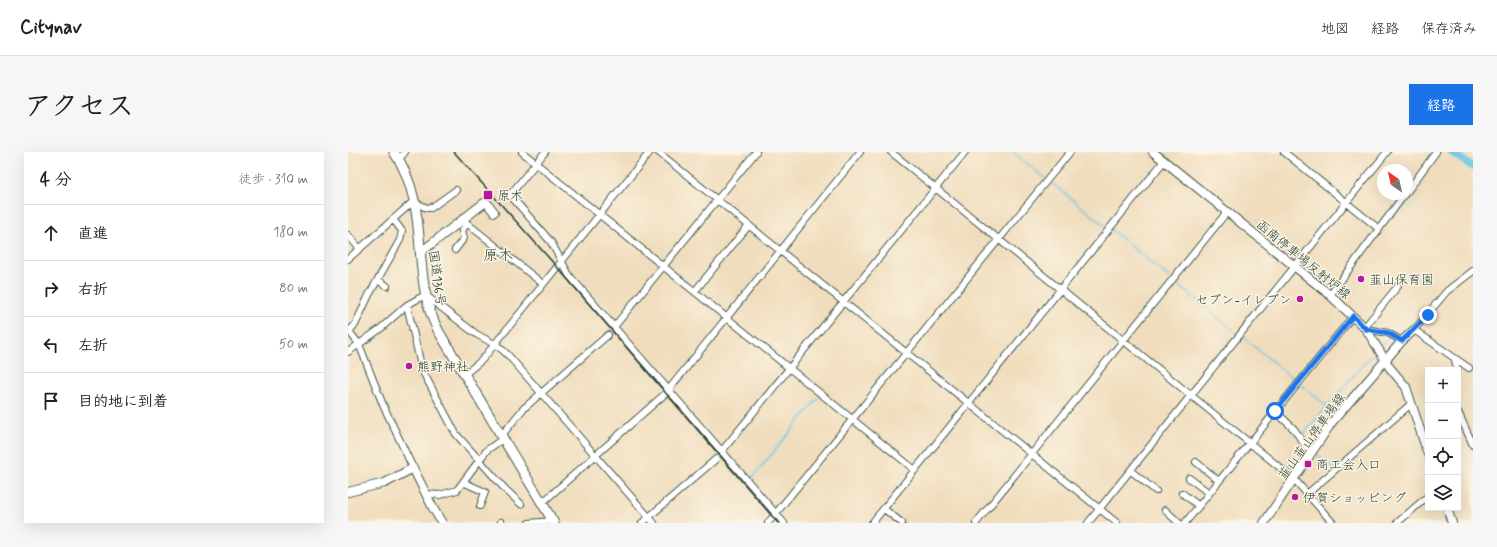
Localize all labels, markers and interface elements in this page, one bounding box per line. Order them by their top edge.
text: Citynav [20,15,82,40]
text: 地図 [1321,20,1349,38]
text: 経路 [1371,20,1399,38]
text: 保存済み [1421,20,1477,38]
button: 経路 [1409,84,1473,125]
text: アクセス [24,89,134,126]
north arrow [1377,164,1413,200]
text: 4 分 [40,169,71,191]
text: 徒歩 · 310 m [239,171,308,188]
place label: 原木 [497,188,523,205]
marker: 原木 [482,189,494,201]
street label: 函南停車場反射炉線 [1252,217,1355,304]
icon: ahead [40,222,62,244]
text: 直進 [78,224,108,244]
text: 180 m [273,224,308,241]
district label: 原木 [483,246,513,266]
street label: 国道136号 [424,249,449,307]
place label: 韮山保育園 [1369,272,1434,289]
marker: 韮山保育園 [1356,274,1366,284]
icon: right [40,278,62,300]
text: 右折 [78,280,108,300]
text: 80 m [279,280,308,297]
place label: セブン-イレブン [1195,292,1292,309]
marker: セブン-イレブン [1295,294,1305,304]
route end [1419,306,1437,324]
icon: left [40,334,62,356]
text: 左折 [78,336,108,356]
text: 50 m [279,336,308,353]
place label: 熊野神社 [417,359,469,376]
marker: 熊野神社 [404,361,414,371]
map controls [1425,367,1461,511]
button: + [1425,367,1461,403]
street label: 韮山韮山停車場線 [1275,389,1350,484]
icon: arrive [40,390,62,412]
text: 目的地に到着 [78,392,168,412]
route start [1266,402,1284,420]
button: − [1425,403,1461,439]
button: locate [1425,439,1461,475]
place label: 商工会入口 [1316,457,1381,474]
marker: 商工会入口 [1303,459,1313,469]
button: layers [1425,475,1461,511]
place label: 伊賀ショッピング [1303,490,1406,507]
marker: 伊賀ショッピング [1290,492,1300,502]

